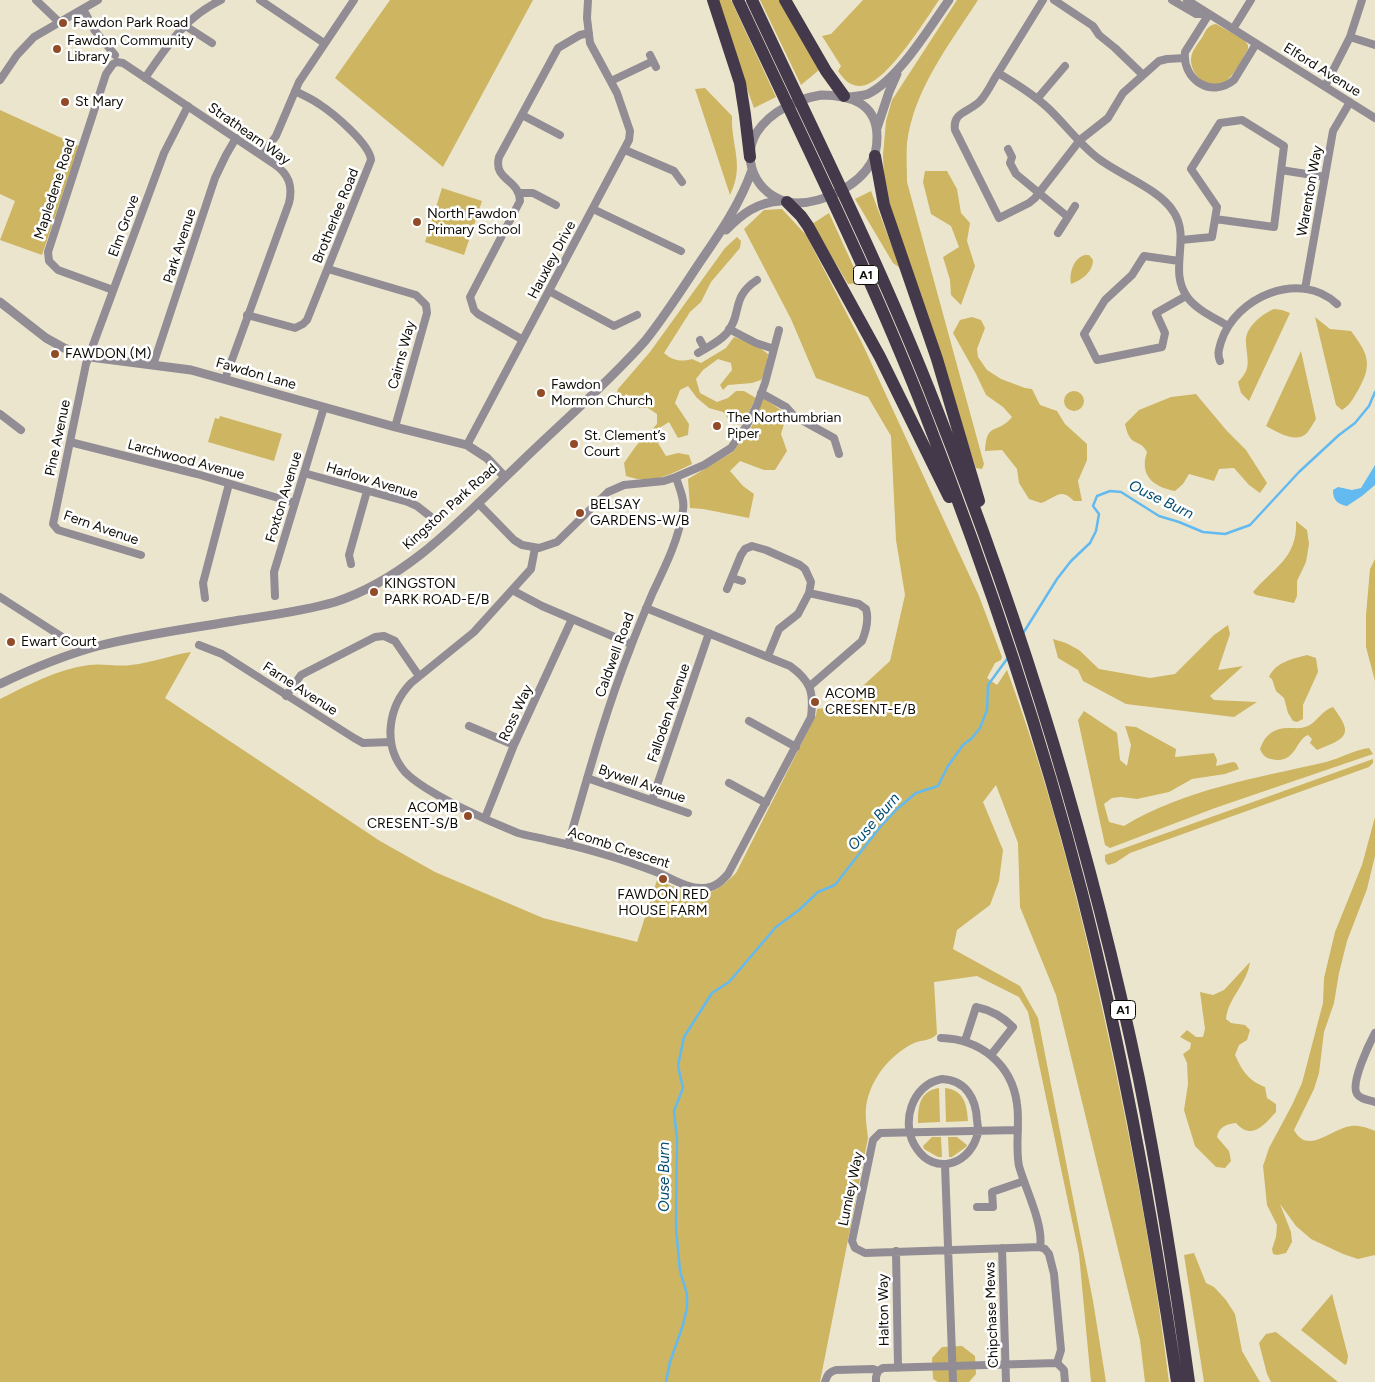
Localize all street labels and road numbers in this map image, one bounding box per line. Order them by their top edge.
street label: Elford Avenue [1280,39,1364,101]
street label: Strathearn Way [204,99,294,169]
street label: Mapledene Road [31,136,79,242]
street label: Warenton Way [1294,144,1326,238]
street label: Brotherlee Road [309,166,363,266]
street label: Elm Grove [105,193,143,259]
street label: Park Avenue [160,207,200,285]
street label: Hauxley Drive [524,218,580,302]
road number: A1 [854,266,878,284]
street label: Cairns Way [385,319,419,391]
street label: Fawdon Lane [214,355,298,393]
street label: Pine Avenue [42,398,74,478]
street label: Larchwood Avenue [126,436,246,484]
street label: Foxton Avenue [262,449,306,545]
street label: Harlow Avenue [324,459,420,503]
street label: Kingston Park Road [399,460,501,554]
street label: Fern Avenue [61,507,141,549]
street label: Caldwell Road [592,610,638,700]
street label: Farne Avenue [260,659,340,719]
street label: Falloden Avenue [644,661,694,765]
street label: Ross Way [496,682,536,744]
street label: Bywell Avenue [596,761,688,807]
street label: Acomb Crescent [566,824,672,872]
road number: A1 [1110,1000,1136,1020]
street label: Lumley Way [835,1150,867,1228]
street label: Chipchase Mews [982,1262,1002,1368]
street label: Halton Way [875,1274,893,1346]

